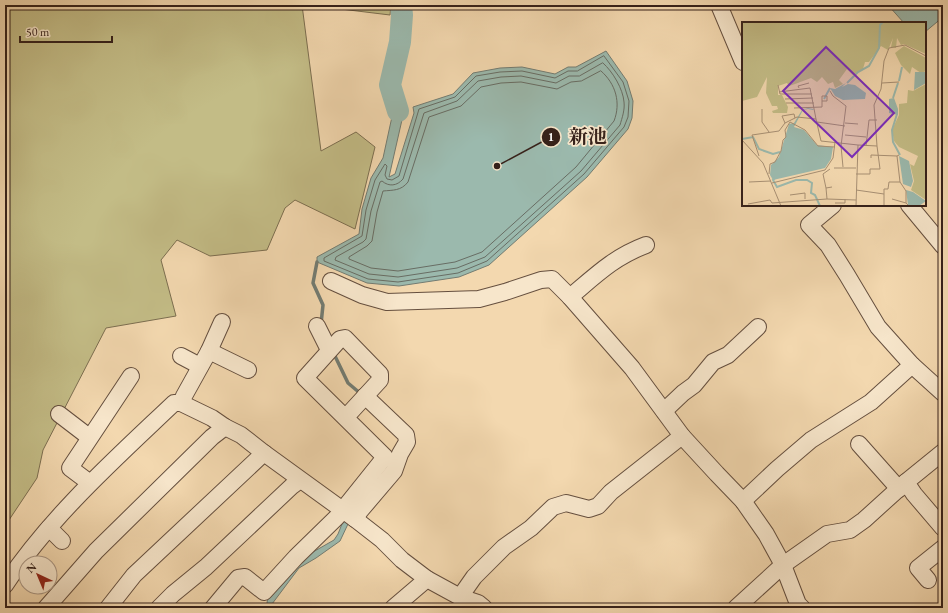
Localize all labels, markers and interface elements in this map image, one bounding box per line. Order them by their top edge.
scale bar [20,18,112,44]
inset map [742,22,926,206]
text: 50 m [26,24,50,40]
callout: 新池 [541,121,615,152]
text: 新池 [569,124,607,149]
text: 1 [548,129,554,145]
north arrow [18,555,58,595]
text: N [23,560,39,576]

